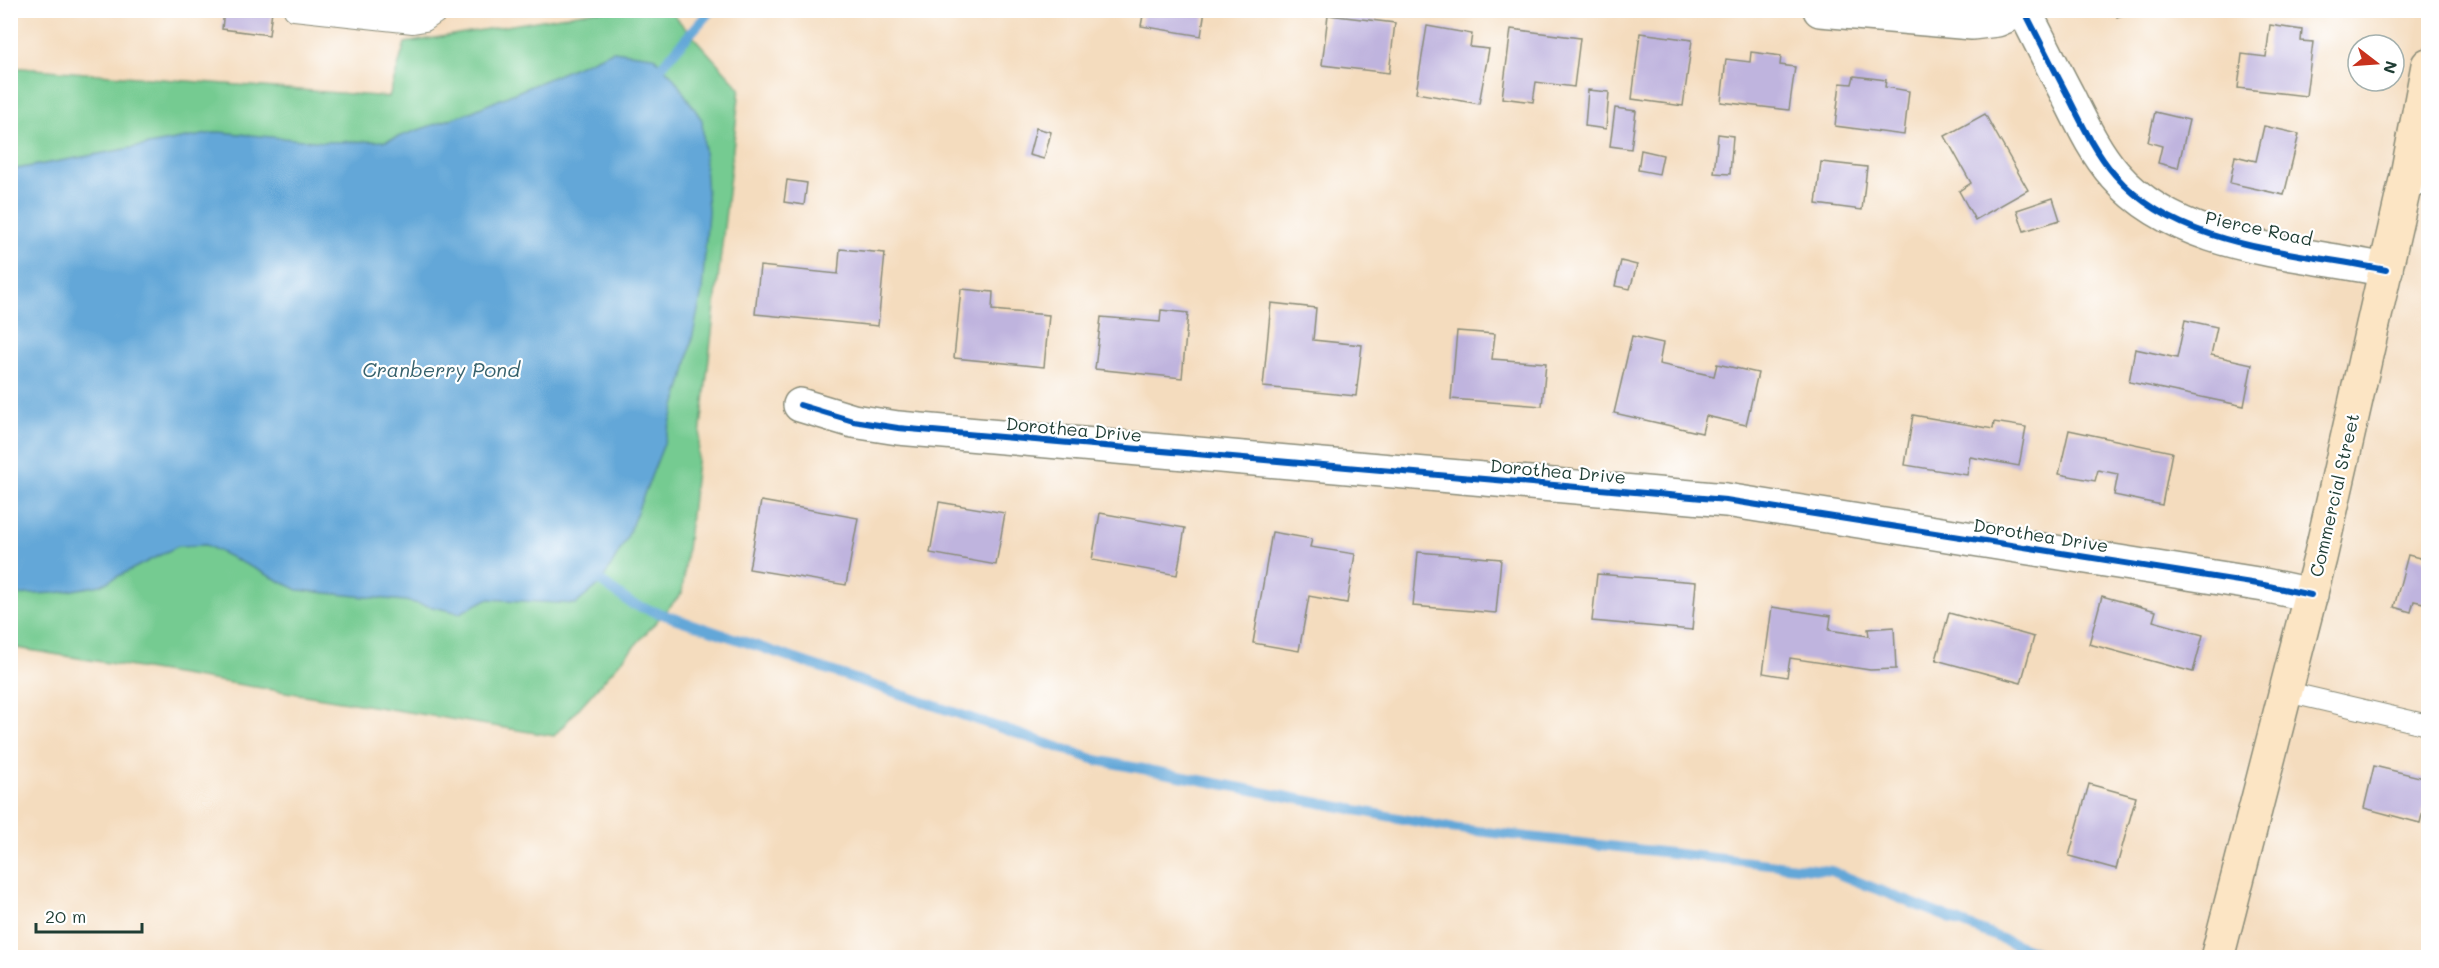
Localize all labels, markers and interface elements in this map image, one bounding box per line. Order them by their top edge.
north arrow [2346,33,2406,93]
text: N [2379,59,2403,76]
street label: Pierce Road [2203,205,2315,251]
water label: Cranberry Pond [362,356,521,382]
street label: Dorothea Drive [1005,411,1143,447]
street label: Commercial Street [2303,411,2365,579]
street label: Dorothea Drive [1489,453,1627,489]
street label: Dorothea Drive [1972,512,2110,558]
scale bar [36,896,142,934]
text: 20 m [45,904,86,928]

